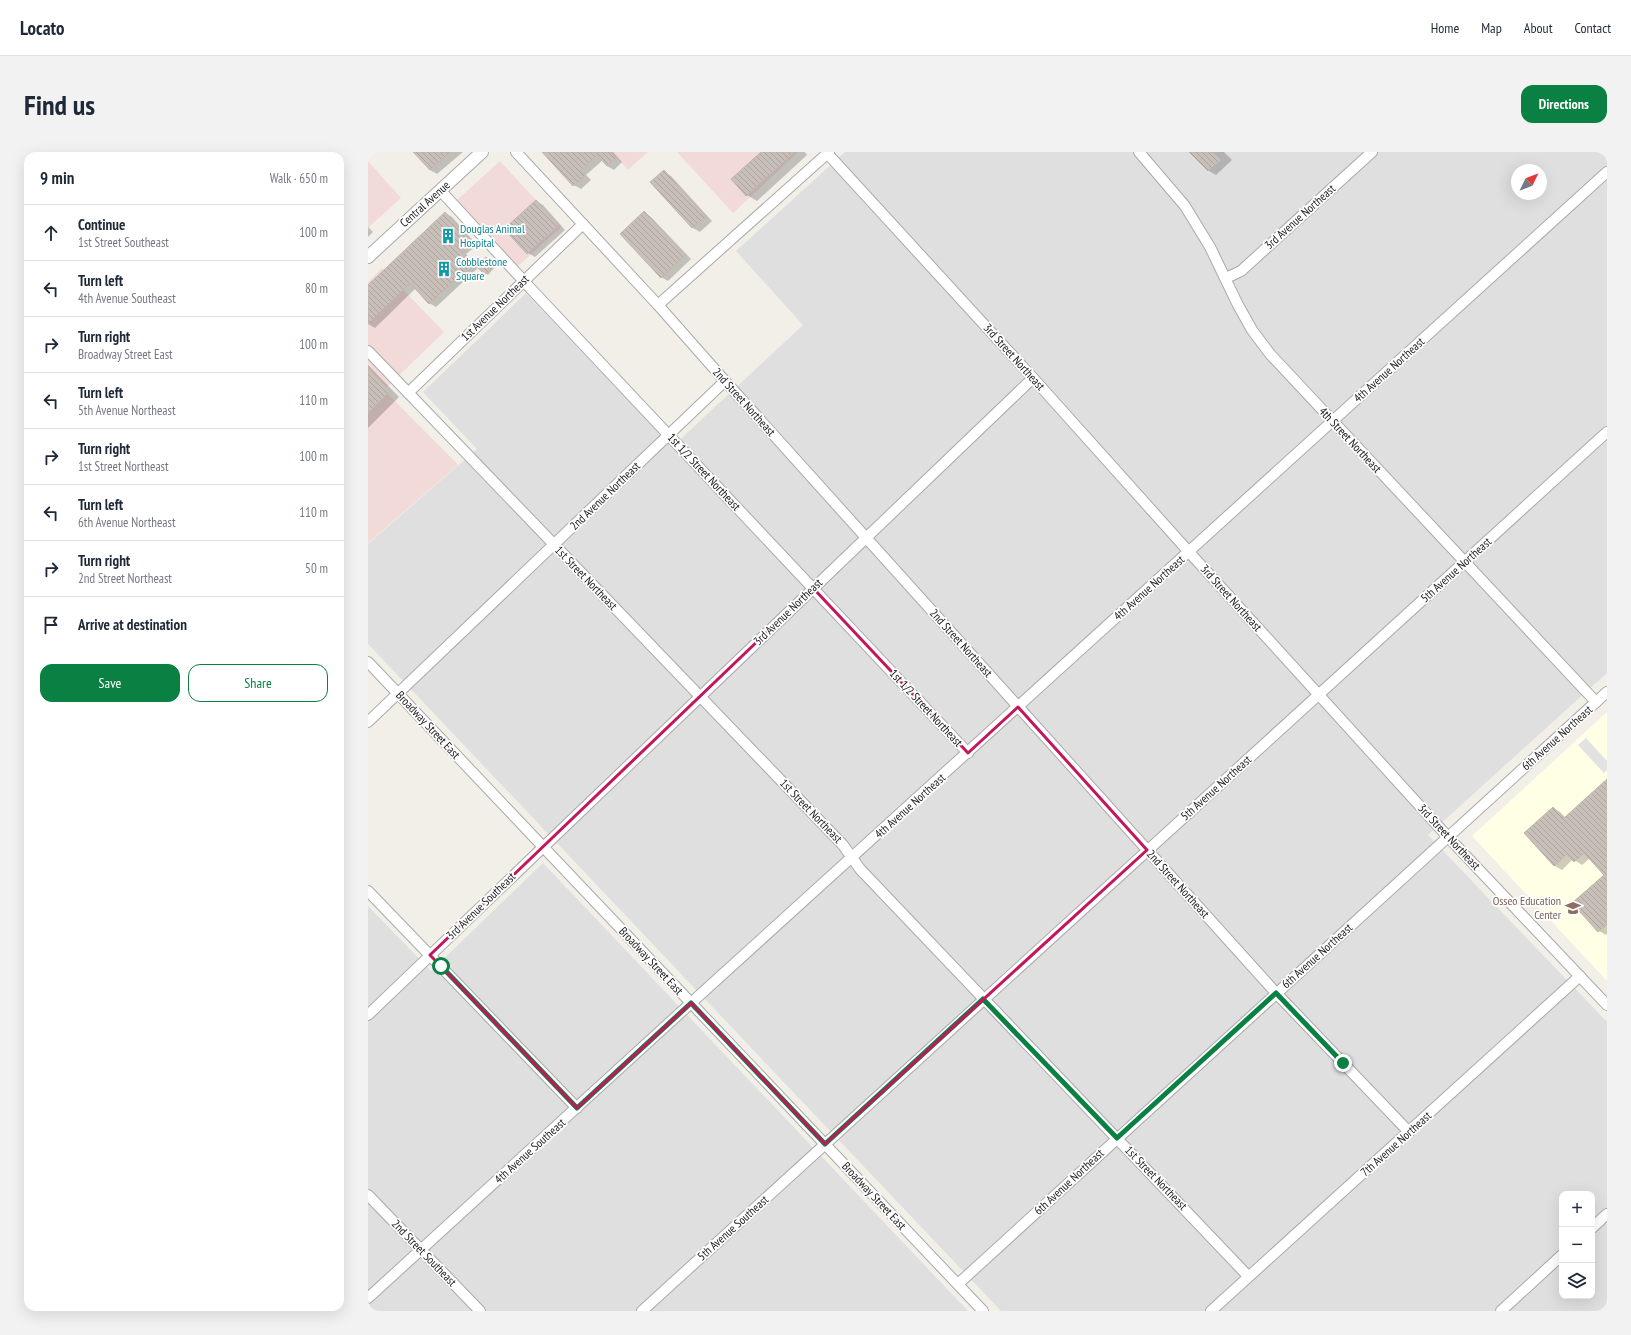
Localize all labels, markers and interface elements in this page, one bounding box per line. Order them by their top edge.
text: Locato [20,16,65,40]
text: Home [1431,19,1459,37]
text: Map [1481,19,1502,37]
text: About [1524,19,1553,37]
text: Contact [1575,19,1611,37]
button: Directions [1521,85,1607,123]
text: Find us [24,86,95,123]
north arrow [1511,164,1547,200]
text: 9 min [40,167,74,189]
text: Walk · 650 m [270,170,328,187]
street label: Central Avenue [397,177,453,230]
street label: 3rd Avenue Northeast [1261,181,1339,252]
text: Continue [78,215,125,234]
place label: Douglas Animal Hospital [460,221,525,250]
icon: ahead [40,222,62,244]
text: 100 m [299,224,328,241]
building icon: Douglas Animal Hospital [439,227,457,245]
text: 1st Street Southeast [78,234,169,251]
place label: Cobblestone Square [456,254,507,283]
building icon: Cobblestone Square [435,260,453,278]
text: Turn left [78,271,123,290]
street label: 1st Avenue Northeast [458,271,532,344]
icon: left [40,278,62,300]
text: 80 m [305,280,328,297]
text: 4th Avenue Southeast [78,290,176,307]
street label: 3rd Street Northeast [980,320,1049,394]
text: Turn right [78,327,130,346]
street label: 4th Avenue Northeast [1350,333,1428,405]
icon: right [40,334,62,356]
text: 100 m [299,336,328,353]
text: Broadway Street East [78,346,173,363]
street label: 2nd Street Northeast [710,364,779,439]
text: Turn left [78,383,123,402]
icon: left [40,390,62,412]
text: 110 m [299,392,328,409]
text: 5th Avenue Northeast [78,402,176,419]
street label: 4th Street Northeast [1316,404,1385,476]
street label: 1st 1/2 Street Northeast [665,430,745,514]
text: Turn right [78,439,130,458]
icon: right [40,446,62,468]
text: 100 m [299,448,328,465]
text: 1st Street Northeast [78,458,169,475]
street label: 2nd Avenue Northeast [566,458,643,533]
text: Turn left [78,495,123,514]
icon: left [40,502,62,524]
text: 110 m [299,504,328,521]
text: 6th Avenue Northeast [78,514,176,531]
street label: 5th Avenue Northeast [1417,533,1495,605]
street label: 1st Street Northeast [552,542,621,613]
text: Turn right [78,551,130,570]
street label: 4th Avenue Northeast [1110,551,1188,623]
icon: right [40,558,62,580]
text: 50 m [305,560,328,577]
street label: 3rd Street Northeast [1197,561,1266,635]
text: 2nd Street Northeast [78,570,172,587]
street label: 3rd Avenue Northeast [750,575,826,648]
street label: 2nd Street Northeast [927,605,996,680]
icon: arrive [40,614,62,636]
text: Arrive at destination [78,615,187,634]
button: Save [40,664,180,702]
button: Share [188,664,328,702]
street label: 1st 1/2 Street Northeast [887,666,967,750]
street label: Broadway Street East [393,688,464,762]
street label: 6th Avenue Northeast [1518,701,1596,773]
street label: 5th Avenue Northeast [1177,751,1255,823]
street label: 4th Avenue Northeast [871,769,949,841]
street label: 1st Street Northeast [777,775,846,846]
street label: 3rd Street Northeast [1415,801,1484,873]
street label: 2nd Street Northeast [1144,846,1213,921]
street label: 3rd Avenue Southeast [443,868,519,942]
place label: Osseo Education Center [1493,893,1562,922]
school or university icon: Osseo Education Center [1564,899,1582,917]
street label: 6th Avenue Northeast [1278,919,1356,991]
street label: Broadway Street East [616,924,687,998]
route start [432,957,450,975]
route end [1334,1054,1352,1072]
street label: 7th Avenue Northeast [1357,1108,1435,1179]
street label: 4th Avenue Southeast [491,1114,569,1186]
street label: 1st Street Northeast [1122,1142,1191,1213]
street label: 6th Avenue Northeast [1031,1145,1107,1218]
street label: Broadway Street East [839,1159,910,1233]
street label: 5th Avenue Southeast [694,1191,772,1263]
map controls [1559,1191,1595,1299]
button: + [1559,1191,1595,1227]
street label: 2nd Street Southeast [389,1216,460,1290]
button: − [1559,1227,1595,1263]
button: layers [1559,1263,1595,1299]

